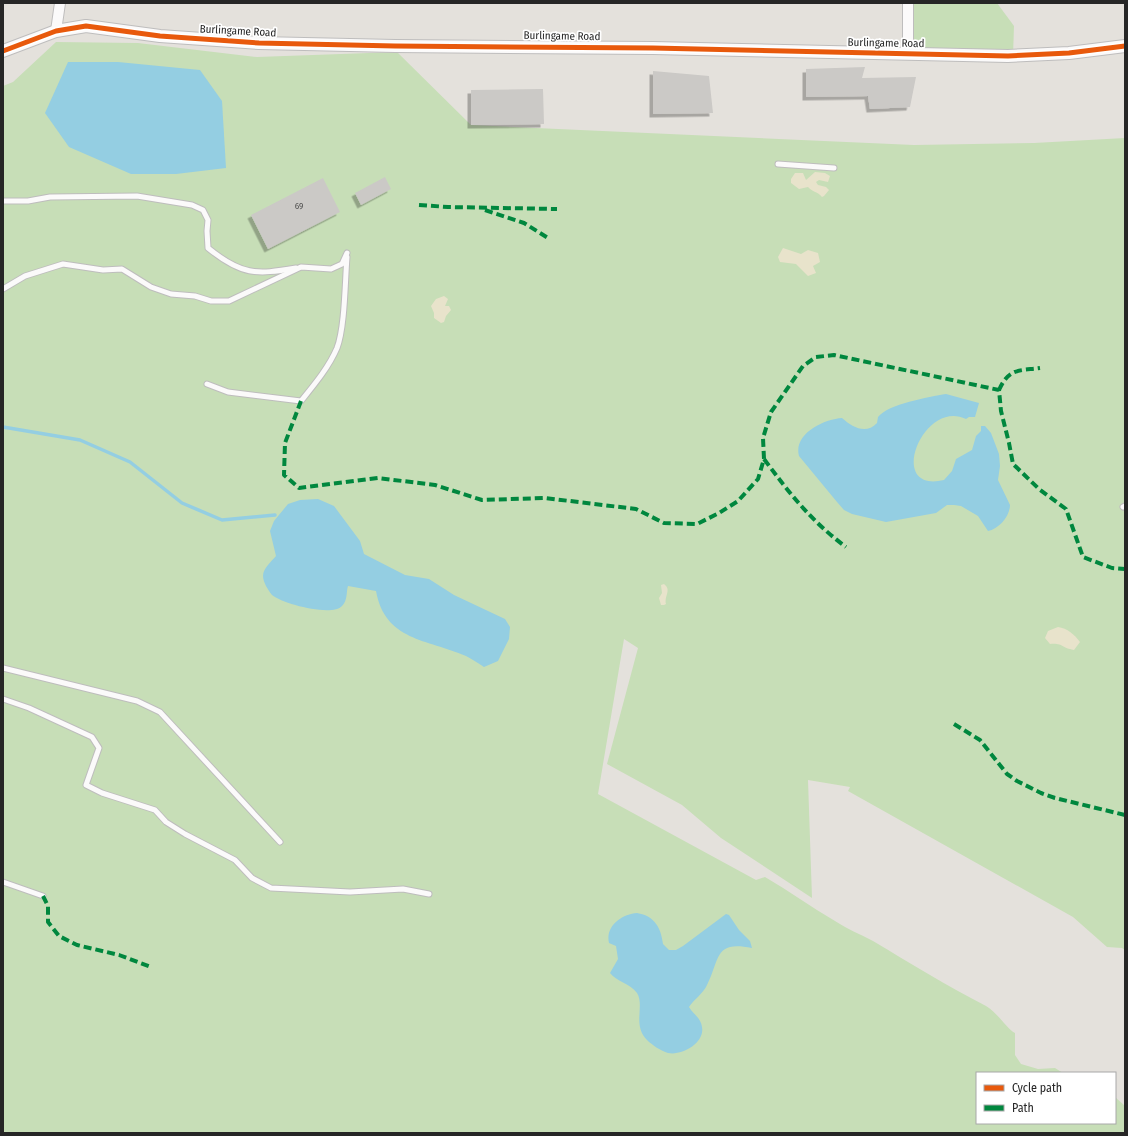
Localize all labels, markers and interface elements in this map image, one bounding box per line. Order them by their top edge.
street label: Burlingame Road [199,23,277,39]
street label: Burlingame Road [524,29,600,43]
street label: Burlingame Road [848,36,924,50]
house number: 69 [295,201,303,211]
legend [976,1072,1116,1124]
text: Cycle path [1012,1081,1062,1095]
text: Path [1012,1101,1034,1115]

